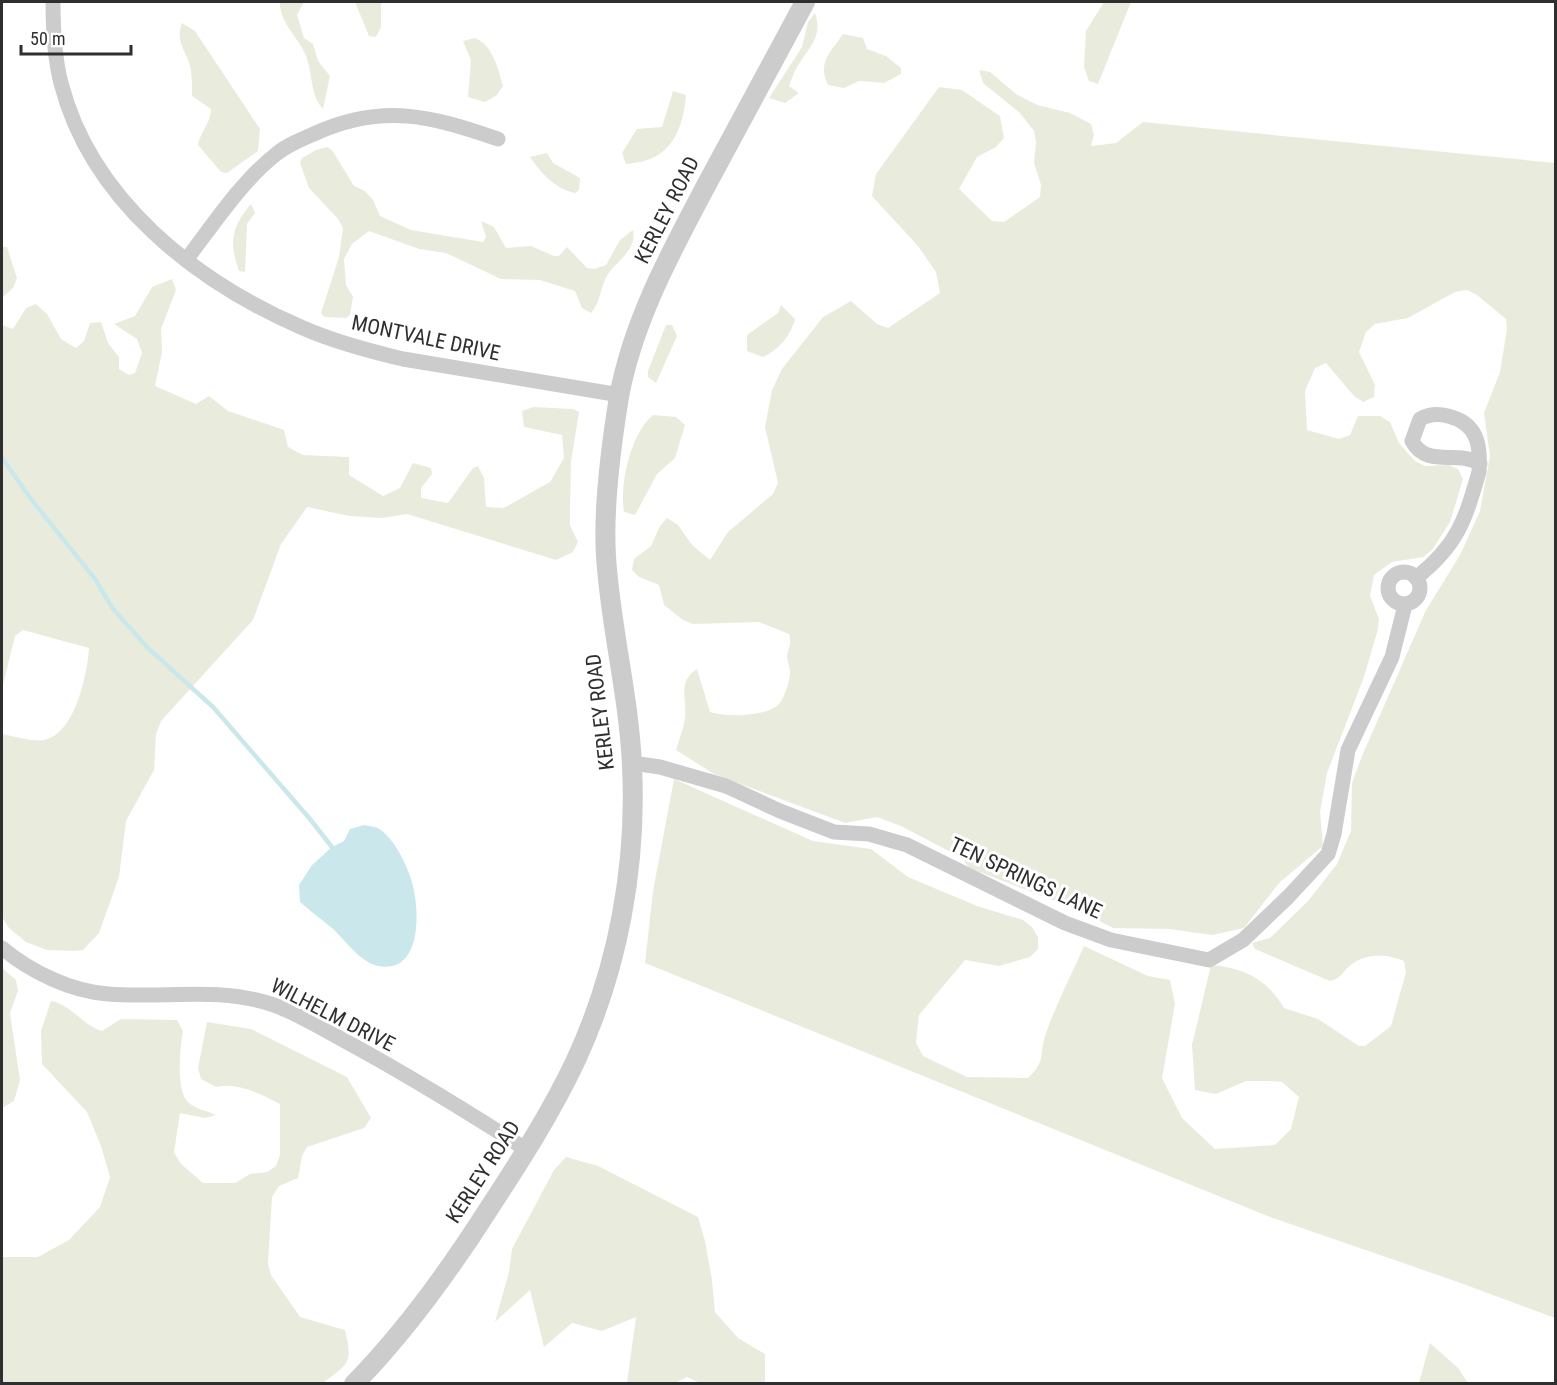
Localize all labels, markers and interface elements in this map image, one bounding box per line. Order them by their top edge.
scale bar [21,18,130,56]
text: 50 m [30,28,65,49]
street label: KERLEY ROAD [630,152,704,268]
street label: MONTVALE DRIVE [350,311,502,365]
street label: KERLEY ROAD [581,652,619,772]
street label: TEN SPRINGS LANE [946,832,1106,924]
street label: WILHELM DRIVE [267,973,399,1057]
street label: KERLEY ROAD [441,1116,525,1228]

